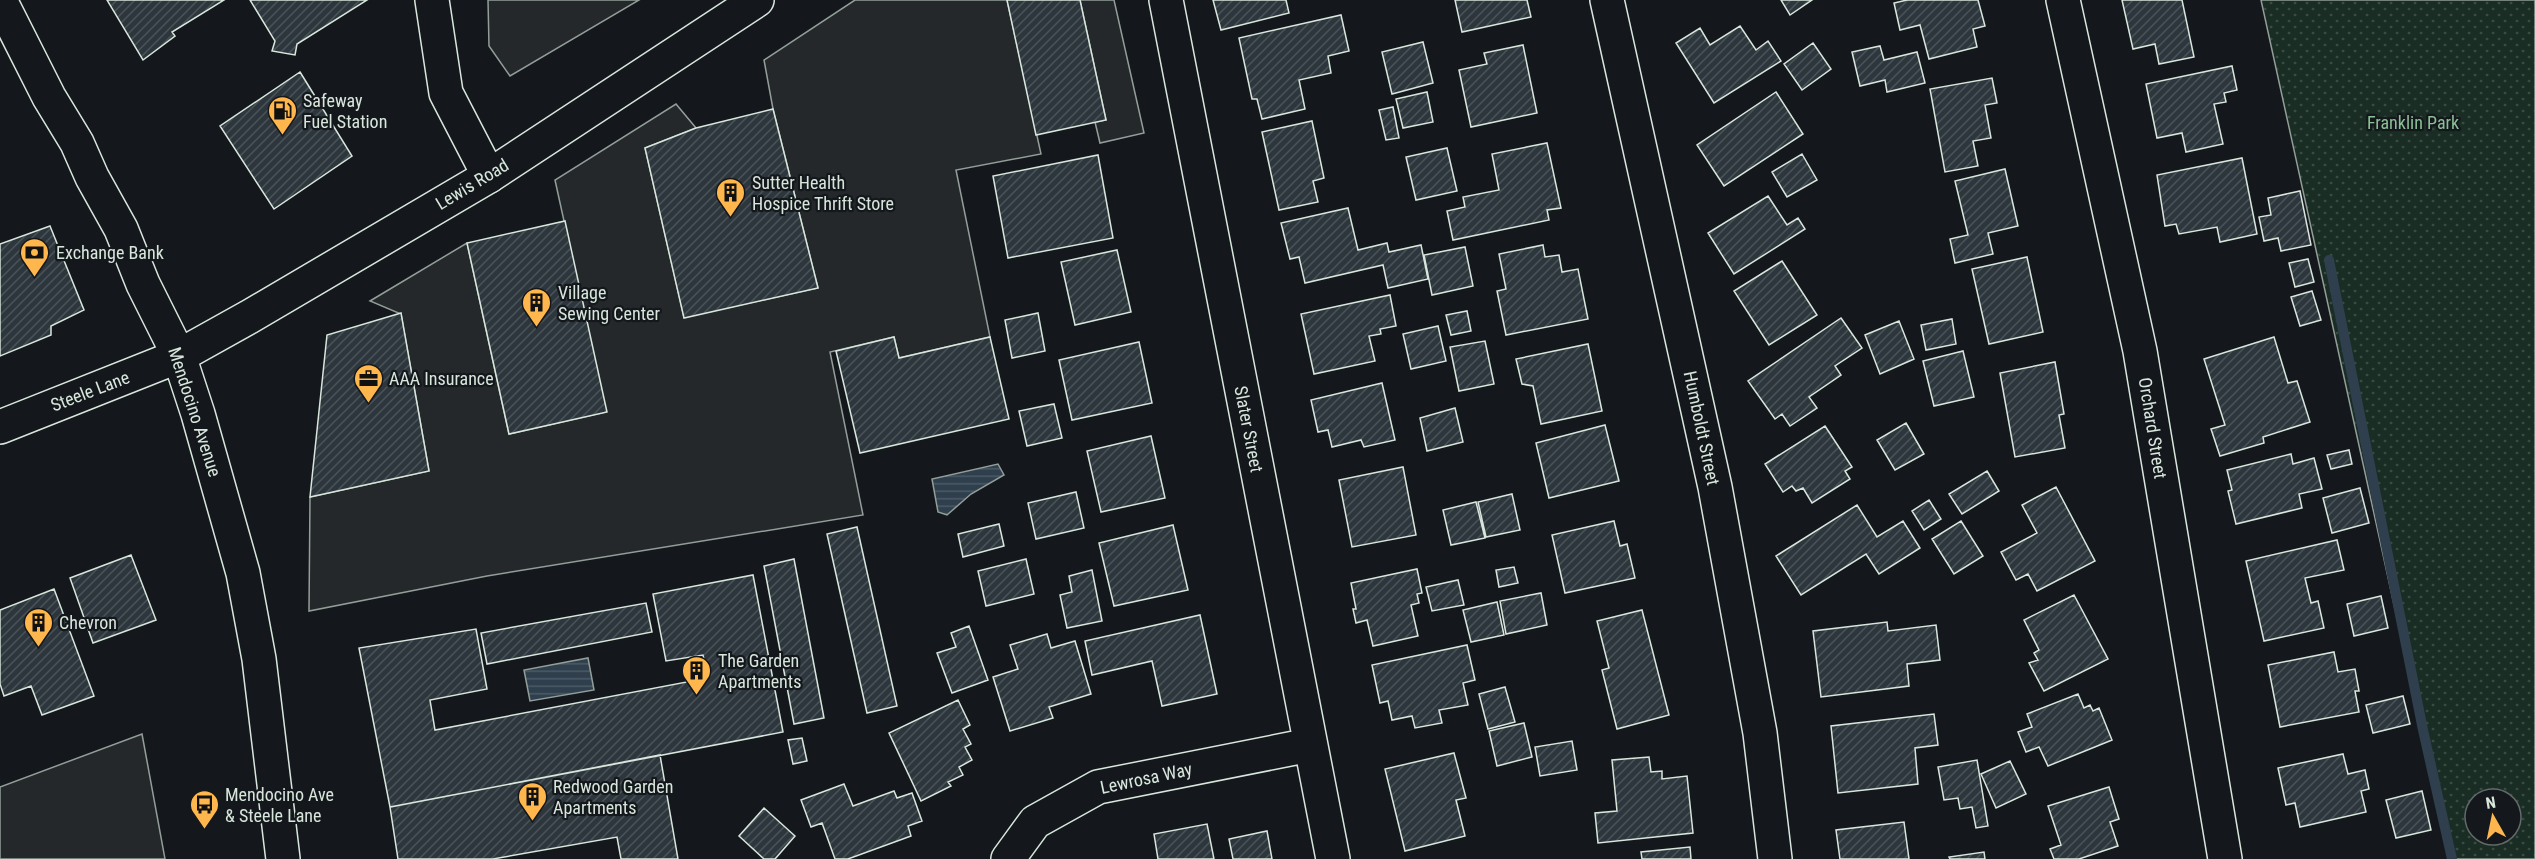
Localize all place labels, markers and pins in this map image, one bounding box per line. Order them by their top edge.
place label: Safeway Fuel Station [303,90,387,132]
fuel station icon: Safeway Fuel Station [266,94,298,136]
place label: Sutter Health Hospice Thrift Store [752,172,894,214]
building icon: Sutter Health Hospice Thrift Store [715,176,747,218]
bank icon: Exchange Bank [19,236,51,278]
place label: Exchange Bank [56,242,164,263]
place label: Village Sewing Center [558,282,660,324]
building icon: Village Sewing Center [521,286,553,328]
office icon: AAA Insurance [352,362,384,404]
place label: AAA Insurance [389,368,494,389]
building icon: Chevron [22,606,54,648]
place label: Chevron [59,612,117,633]
place label: The Garden Apartments [718,650,801,692]
building icon: The Garden Apartments [681,654,713,696]
place label: Redwood Garden Apartments [553,776,673,818]
building icon: Redwood Garden Apartments [516,780,548,822]
place label: Mendocino Ave & Steele Lane [225,784,334,826]
bus stop icon: Mendocino Ave & Steele Lane [188,788,220,830]

